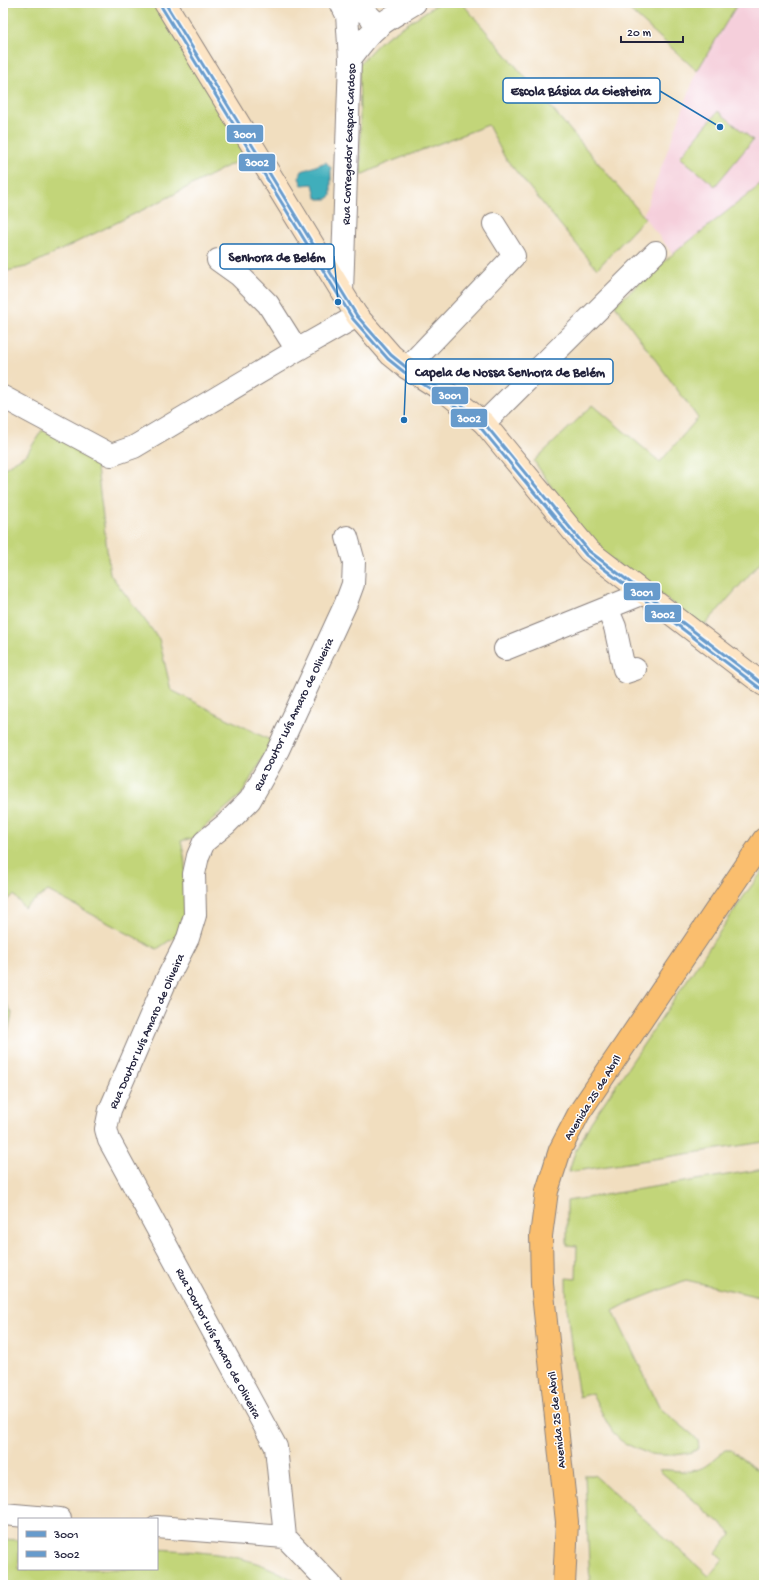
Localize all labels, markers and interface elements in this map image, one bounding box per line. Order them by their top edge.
scale bar [621,18,683,44]
text: 20 m [627,27,652,41]
street label: Rua Corregedor Gaspar Cardoso [340,63,360,225]
callout: Escola Básica da Giesteira [503,78,660,103]
text: Escola Básica da Giesteira [511,85,652,100]
line badge: 3001 [226,124,264,143]
text: 3001 [233,130,256,142]
line badge: 3002 [238,153,276,172]
text: 3002 [244,158,269,170]
callout: Senhora de Belém [220,244,334,269]
text: Senhora de Belém [228,251,326,266]
callout: Capela de Nossa Senhora de Belém [406,359,613,384]
text: Capela de Nossa Senhora de Belém [414,366,606,382]
line badge: 3001 [431,386,469,405]
text: 3001 [438,391,461,403]
line badge: 3002 [450,408,488,428]
text: 3002 [456,414,481,426]
line badge: 3001 [623,582,661,601]
text: 3001 [630,588,653,600]
line badge: 3002 [644,604,682,623]
text: 3002 [650,610,675,622]
street label: Rua Doutor Luís Amaro de Oliveira [252,636,338,794]
street label: Rua Doutor Luís Amaro de Oliveira [107,952,189,1112]
street label: Avenida 25 de Abril [562,1053,626,1143]
street label: Rua Doutor Luís Amaro de Oliveira [172,1266,263,1422]
street label: Avenida 25 de Abril [546,1370,570,1469]
legend [18,1518,158,1570]
text: 3001 [53,1529,79,1543]
text: 3002 [53,1549,80,1563]

